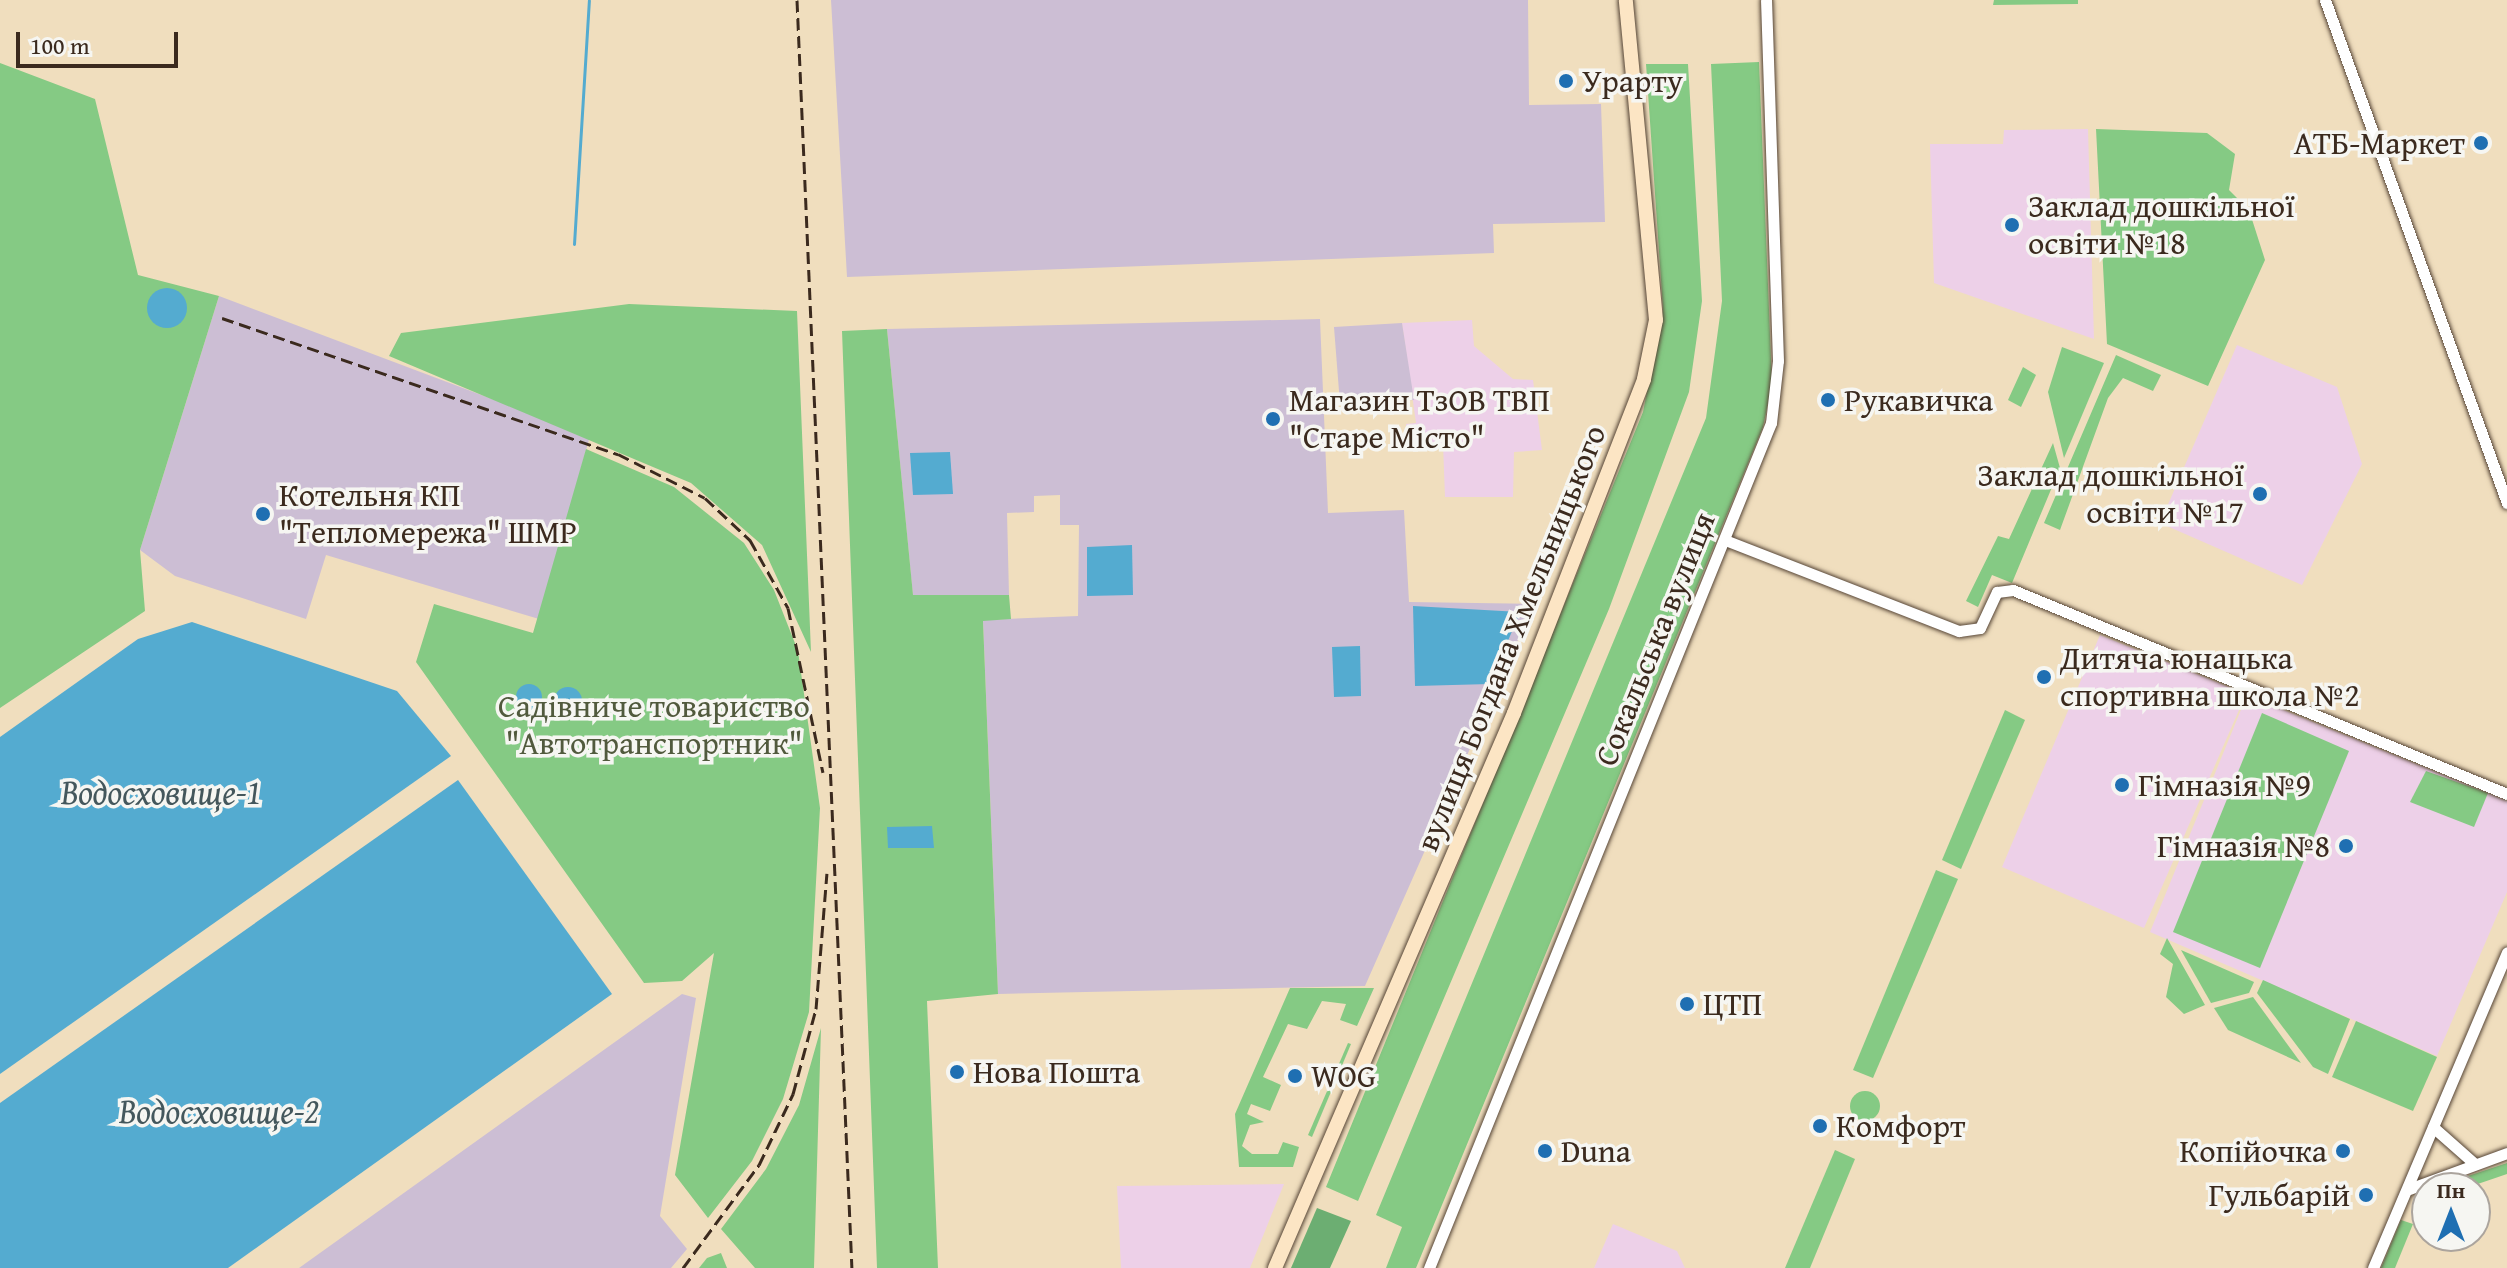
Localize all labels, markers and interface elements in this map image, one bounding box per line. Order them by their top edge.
scale bar [20,16,182,66]
text: 100 m [30,28,90,63]
place label: Урарту [1582,62,1683,100]
marker: Урарту [1557,72,1575,90]
place label: АТБ-Маркет [2294,124,2465,162]
marker: АТБ-Маркет [2472,134,2490,152]
place label: Заклад дошкільної освіти №18 [2028,188,2295,263]
marker: Заклад дошкільної освіти №18 [2003,216,2021,234]
place label: Рукавичка [1844,381,1993,419]
place label: Магазин ТзОВ ТВП "Старе Місто" [1289,382,1550,457]
marker: Рукавичка [1819,391,1837,409]
marker: Магазин ТзОВ ТВП "Старе Місто" [1264,410,1282,428]
street label: вулиця Богдана Хмельницького [1408,420,1614,856]
place label: Заклад дошкільної освіти №17 [1977,457,2244,532]
place label: Котельня КП "Тепломережа" ШМР [279,477,577,552]
marker: Заклад дошкільної освіти №17 [2251,485,2269,503]
marker: Котельня КП "Тепломережа" ШМР [254,505,272,523]
street label: Сокальська вулиця [1587,507,1723,771]
place label: Дитяча юнацька спортивна школа №2 [2060,640,2360,715]
marker: Дитяча юнацька спортивна школа №2 [2035,668,2053,686]
park label: Садівниче товариство "Автотранспортник" [498,688,810,763]
place label: Гімназія №9 [2138,766,2311,804]
water label: Водосховище-1 [61,772,261,812]
marker: Гімназія №9 [2113,776,2131,794]
place label: Гімназія №8 [2157,827,2330,865]
marker: Гімназія №8 [2337,837,2355,855]
place label: ЦТП [1703,985,1762,1023]
marker: ЦТП [1678,995,1696,1013]
place label: Нова Пошта [973,1053,1140,1091]
place label: WOG [1311,1057,1376,1095]
marker: Нова Пошта [948,1063,966,1081]
marker: WOG [1286,1067,1304,1085]
water label: Водосховище-2 [119,1091,319,1131]
place label: Комфорт [1836,1107,1965,1145]
marker: Комфорт [1811,1117,1829,1135]
place label: Duna [1561,1132,1631,1170]
place label: Копійочка [2180,1132,2327,1170]
marker: Duna [1536,1142,1554,1160]
marker: Копійочка [2334,1142,2352,1160]
north arrow [2411,1172,2491,1252]
text: Пн [2437,1174,2465,1206]
place label: Гульбарій [2209,1176,2350,1214]
marker: Гульбарій [2357,1186,2375,1204]

